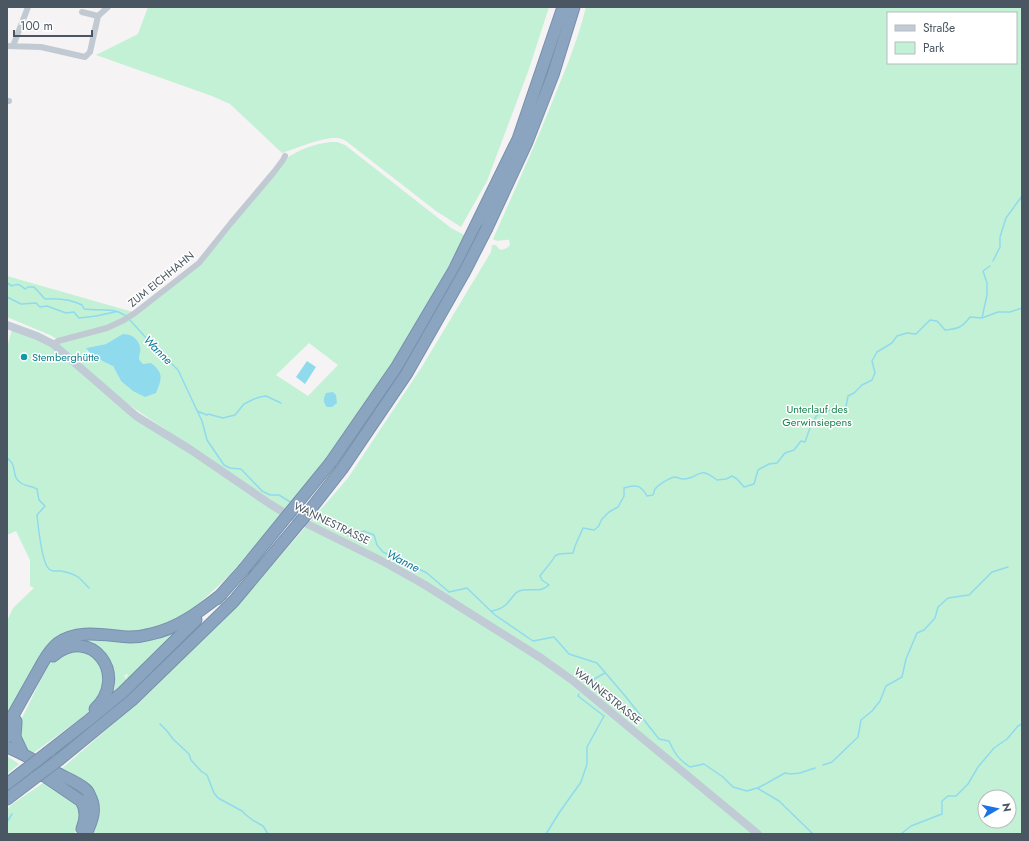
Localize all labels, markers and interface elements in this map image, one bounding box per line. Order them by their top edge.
scale bar [14,12,92,38]
legend [887,12,1017,64]
text: 100 m [20,17,53,35]
text: Straße [923,19,955,37]
text: Park [923,39,945,57]
street label: ZUM EICHHAHN [125,247,197,311]
water label: Wanne [139,331,177,369]
place label: Stemberghütte [32,349,100,365]
marker: Stemberghütte [19,352,29,362]
park label: Unterlauf des Gerwinsiepens [782,401,852,430]
street label: WANNESTRASSE [291,498,373,548]
water label: Wanne [383,545,423,577]
street label: WANNESTRASSE [571,664,645,728]
north arrow [977,789,1017,829]
text: N [998,802,1015,813]

